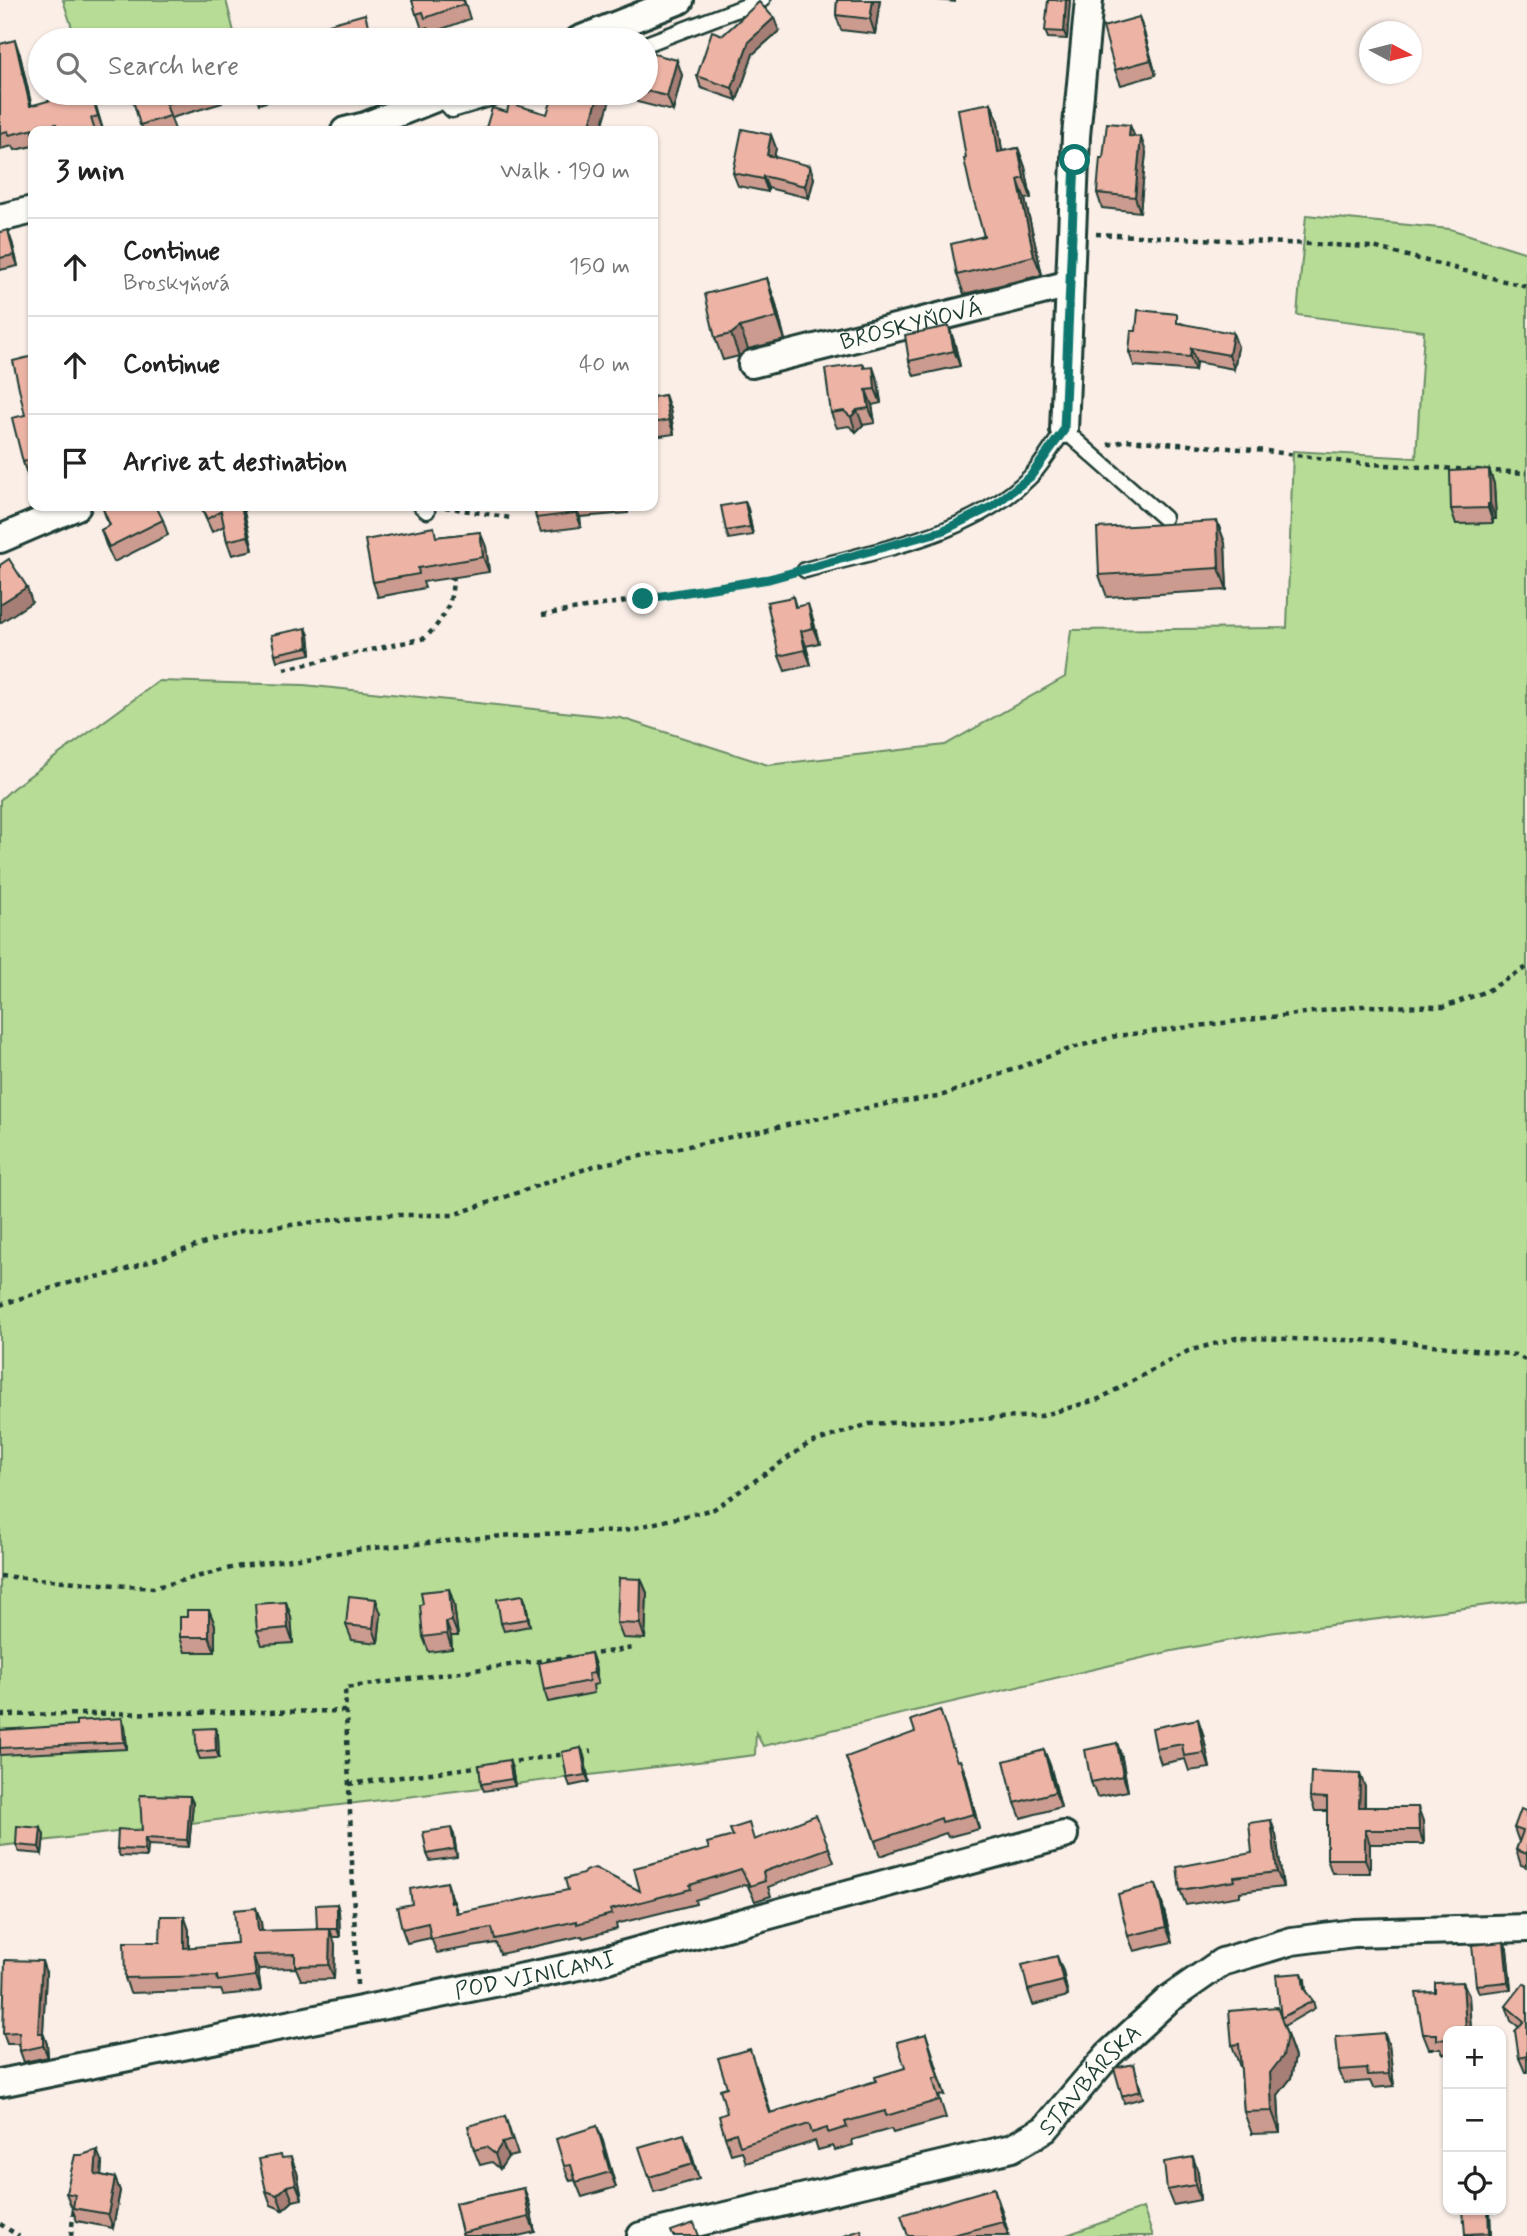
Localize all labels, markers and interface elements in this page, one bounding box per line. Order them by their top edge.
north arrow [1359,21,1422,84]
search box [28,28,658,105]
icon: search [52,48,90,86]
text: Search here [108,50,239,84]
route start [1059,144,1090,175]
text: 3 min [56,152,125,191]
text: Walk · 190 m [500,157,630,187]
text: Continue [123,235,220,269]
icon: ahead [56,248,94,286]
text: 150 m [569,252,630,282]
text: Broskyňová [123,269,230,299]
street label: BROSKYŇOVÁ [837,294,986,358]
icon: ahead [56,346,94,384]
text: Continue [123,348,220,382]
text: 40 m [579,350,630,380]
icon: arrive [56,444,94,482]
text: Arrive at destination [123,446,347,480]
route end [627,583,658,614]
street label: POD VINICAMI [452,1944,619,2008]
street label: STAVBÁRSKA [1033,2019,1149,2143]
map controls [1443,2026,1506,2215]
button: + [1443,2026,1506,2089]
button: − [1443,2089,1506,2152]
button: locate [1443,2152,1506,2215]

